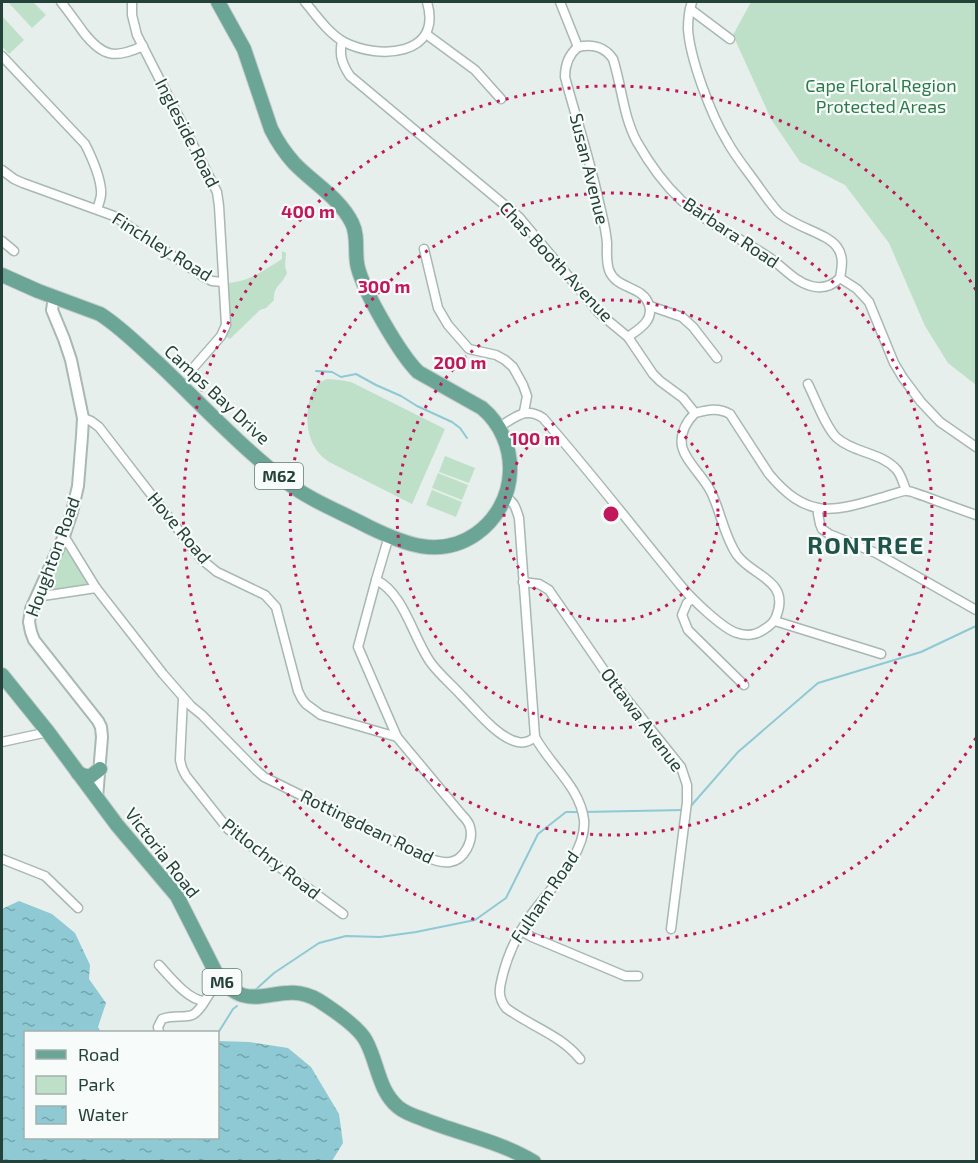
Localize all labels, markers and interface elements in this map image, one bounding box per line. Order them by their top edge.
street label: Ingleside Road [151,74,225,191]
park label: Cape Floral Region Protected Areas [805,74,957,117]
street label: Susan Avenue [566,111,614,227]
street label: Barbara Road [679,192,784,272]
street label: Chas Booth Avenue [495,197,618,326]
text: 400 m [281,200,335,222]
street label: Finchley Road [109,207,216,286]
text: 300 m [358,275,410,297]
street label: Camps Bay Drive [160,340,275,449]
text: 200 m [434,351,486,373]
text: 100 m [510,427,560,449]
road number: M62 [255,463,303,489]
street label: Hove Road [143,487,216,568]
street label: Houghton Road [20,494,84,620]
centre of rings [601,504,621,524]
district label: RONTREE [807,530,925,559]
street label: Ottawa Avenue [597,663,689,776]
street label: Rottingdean Road [297,784,438,868]
street label: Victoria Road [121,803,205,902]
street label: Pitlochry Road [218,813,325,903]
street label: Fulham Road [505,846,583,947]
road number: M6 [202,969,242,995]
legend [24,1031,219,1139]
text: Road [78,1043,119,1065]
text: Park [78,1073,115,1095]
text: Water [78,1103,128,1125]

